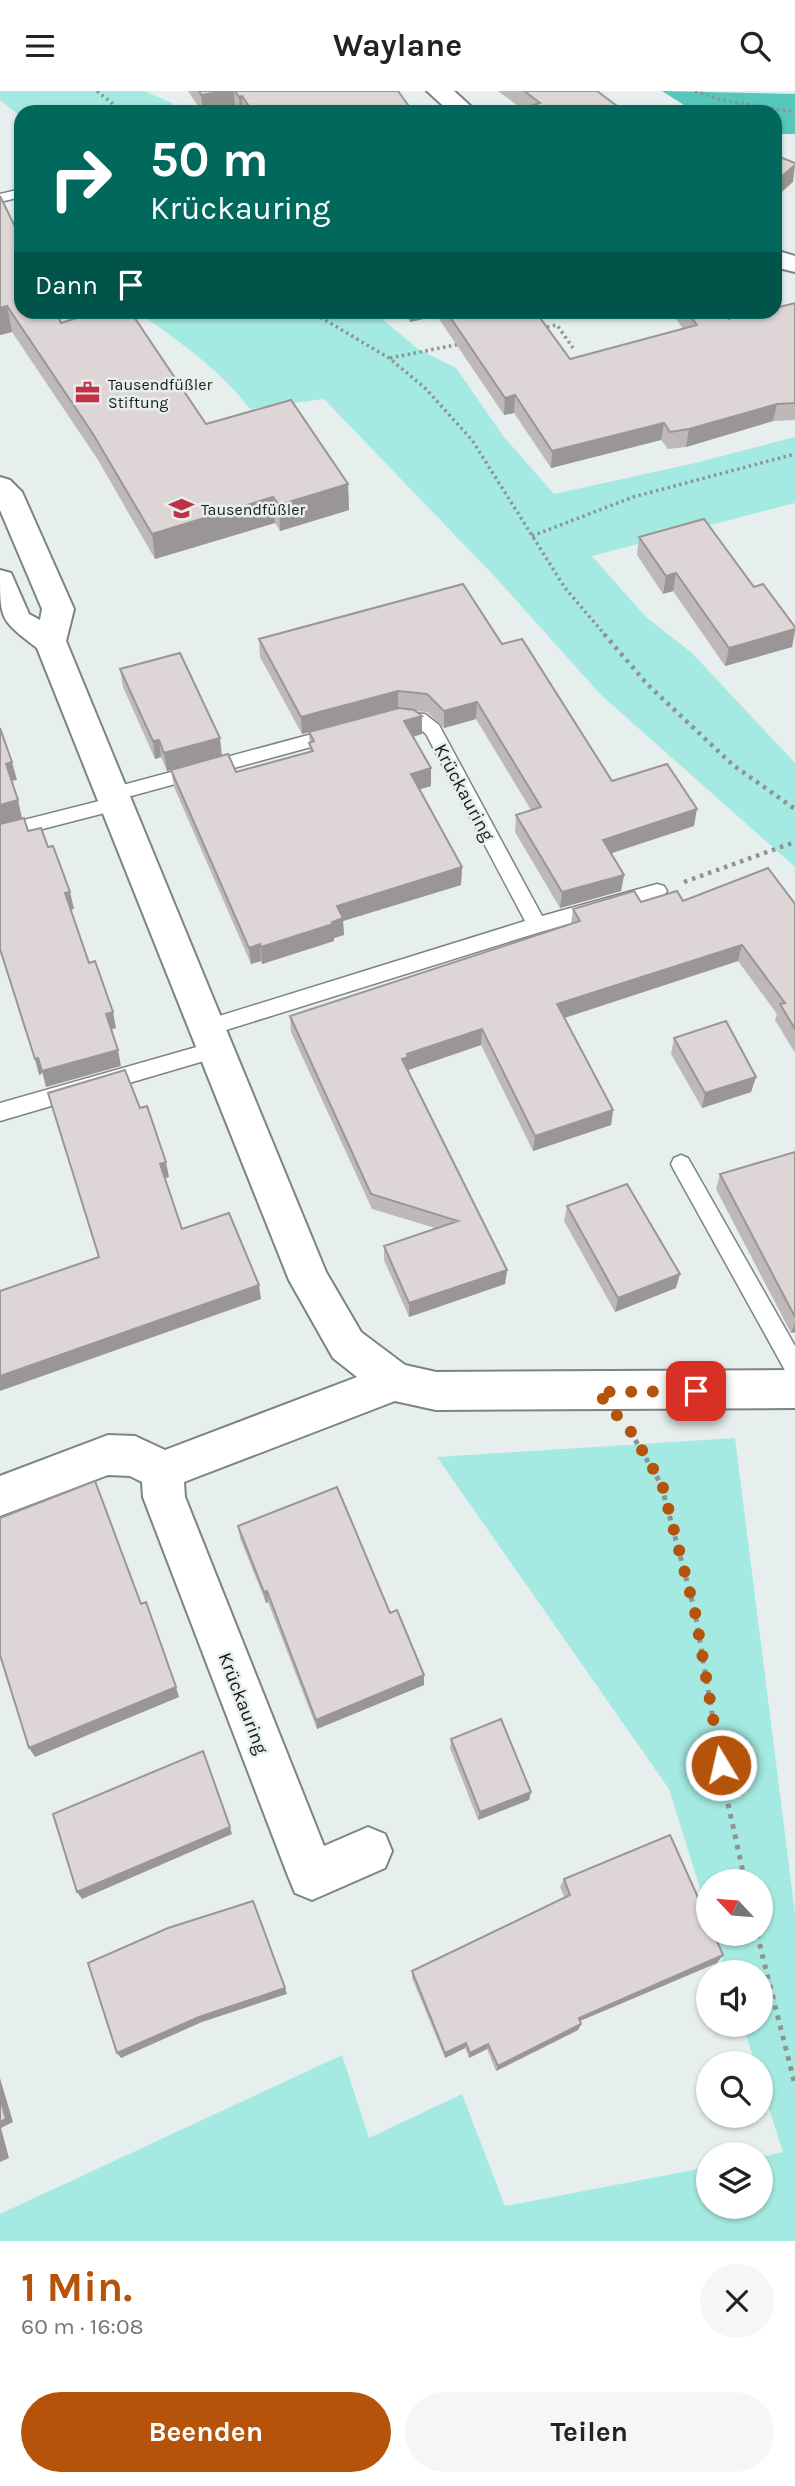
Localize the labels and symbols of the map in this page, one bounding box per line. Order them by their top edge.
place label: Tausendfüßler Stiftung [108,375,213,412]
office icon: Tausendfüßler Stiftung [74,379,102,407]
school or university icon: Tausendfüßler [167,495,195,523]
place label: Tausendfüßler [201,500,306,519]
street label: Krückauring [429,740,499,845]
pin [666,1361,726,1421]
street label: Krückauring [214,1649,273,1758]
position arrow [684,1728,758,1802]
north arrow [696,1869,774,1946]

